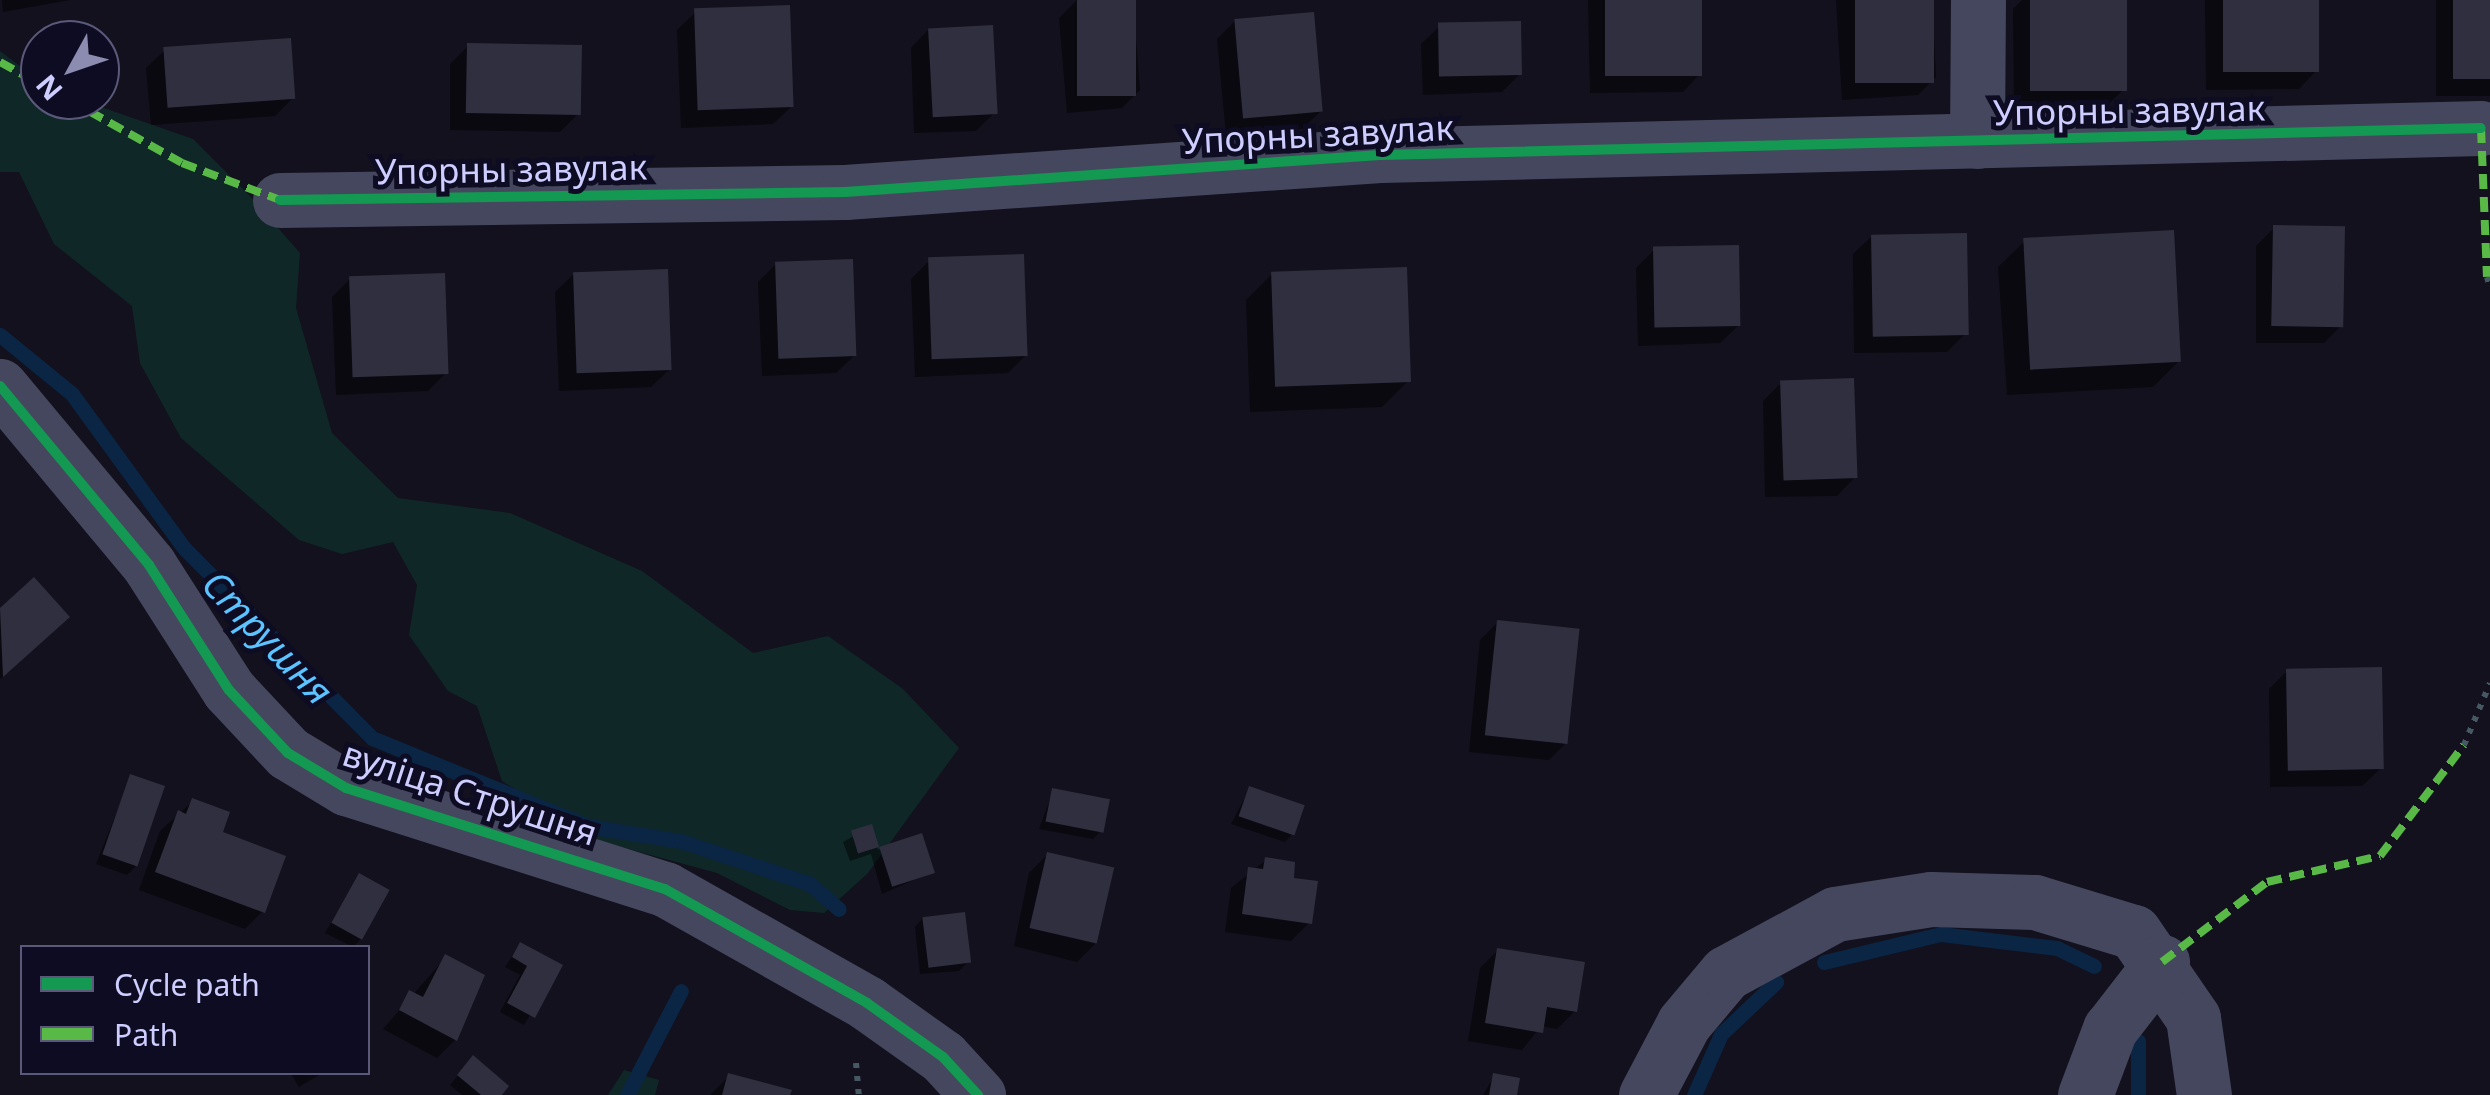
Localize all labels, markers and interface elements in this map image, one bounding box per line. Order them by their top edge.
north arrow [20,20,120,120]
text: N [27,67,70,109]
street label: Упорны завулак [1993,87,2265,133]
street label: Упорны завулак [1181,106,1455,162]
street label: Упорны завулак [375,146,647,192]
water label: Струшня [193,561,343,713]
street label: вуліца Струшня [338,732,602,854]
legend [20,945,370,1075]
text: Cycle path [114,964,260,1005]
text: Path [114,1014,178,1055]

